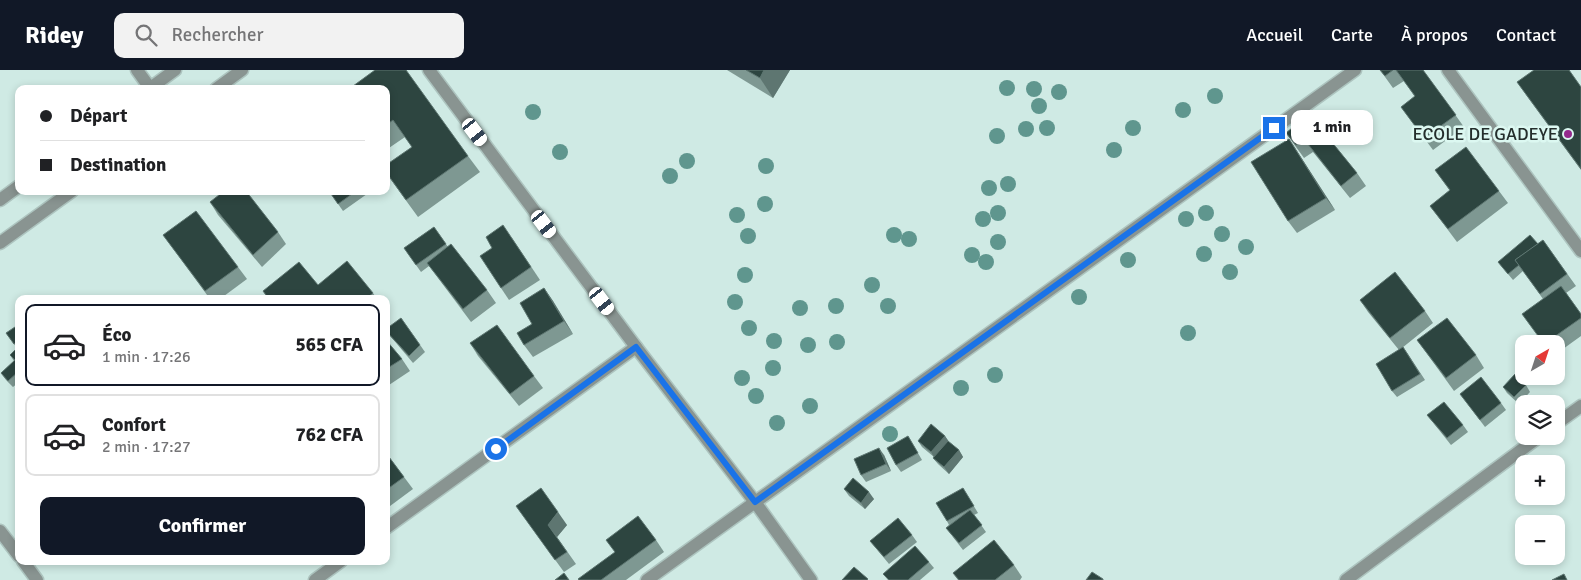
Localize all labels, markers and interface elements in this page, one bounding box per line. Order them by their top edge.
search box [114,13,464,58]
text: Ridey [25,20,84,50]
icon: search [132,21,160,49]
text: Rechercher [172,23,263,47]
text: Accueil [1246,24,1303,46]
text: Carte [1331,24,1373,46]
text: À propos [1401,24,1468,46]
text: Contact [1496,24,1556,46]
text: Départ [70,104,127,128]
callout: 1 min [1292,110,1374,146]
car [459,116,490,148]
route end [1263,117,1285,139]
text: 1 min [1313,117,1351,137]
place label: ECOLE DE GADEYE [1413,123,1558,145]
marker: ECOLE DE GADEYE [1562,128,1574,140]
text: Destination [70,153,166,177]
car [528,208,559,240]
car [586,285,617,317]
icon: car [42,323,87,368]
text: Éco [102,323,132,347]
text: 565 CFA [295,333,363,357]
north arrow [1515,335,1565,385]
map controls [1515,335,1565,565]
text: 1 min · 17:26 [102,347,191,367]
button: layers [1515,395,1565,445]
icon: car [42,413,87,458]
text: Confort [102,413,166,437]
text: 762 CFA [295,423,363,447]
text: 2 min · 17:27 [102,437,191,457]
route start [485,438,507,460]
button: + [1515,455,1565,505]
button: Confirmer [40,497,365,555]
button: − [1515,515,1565,565]

